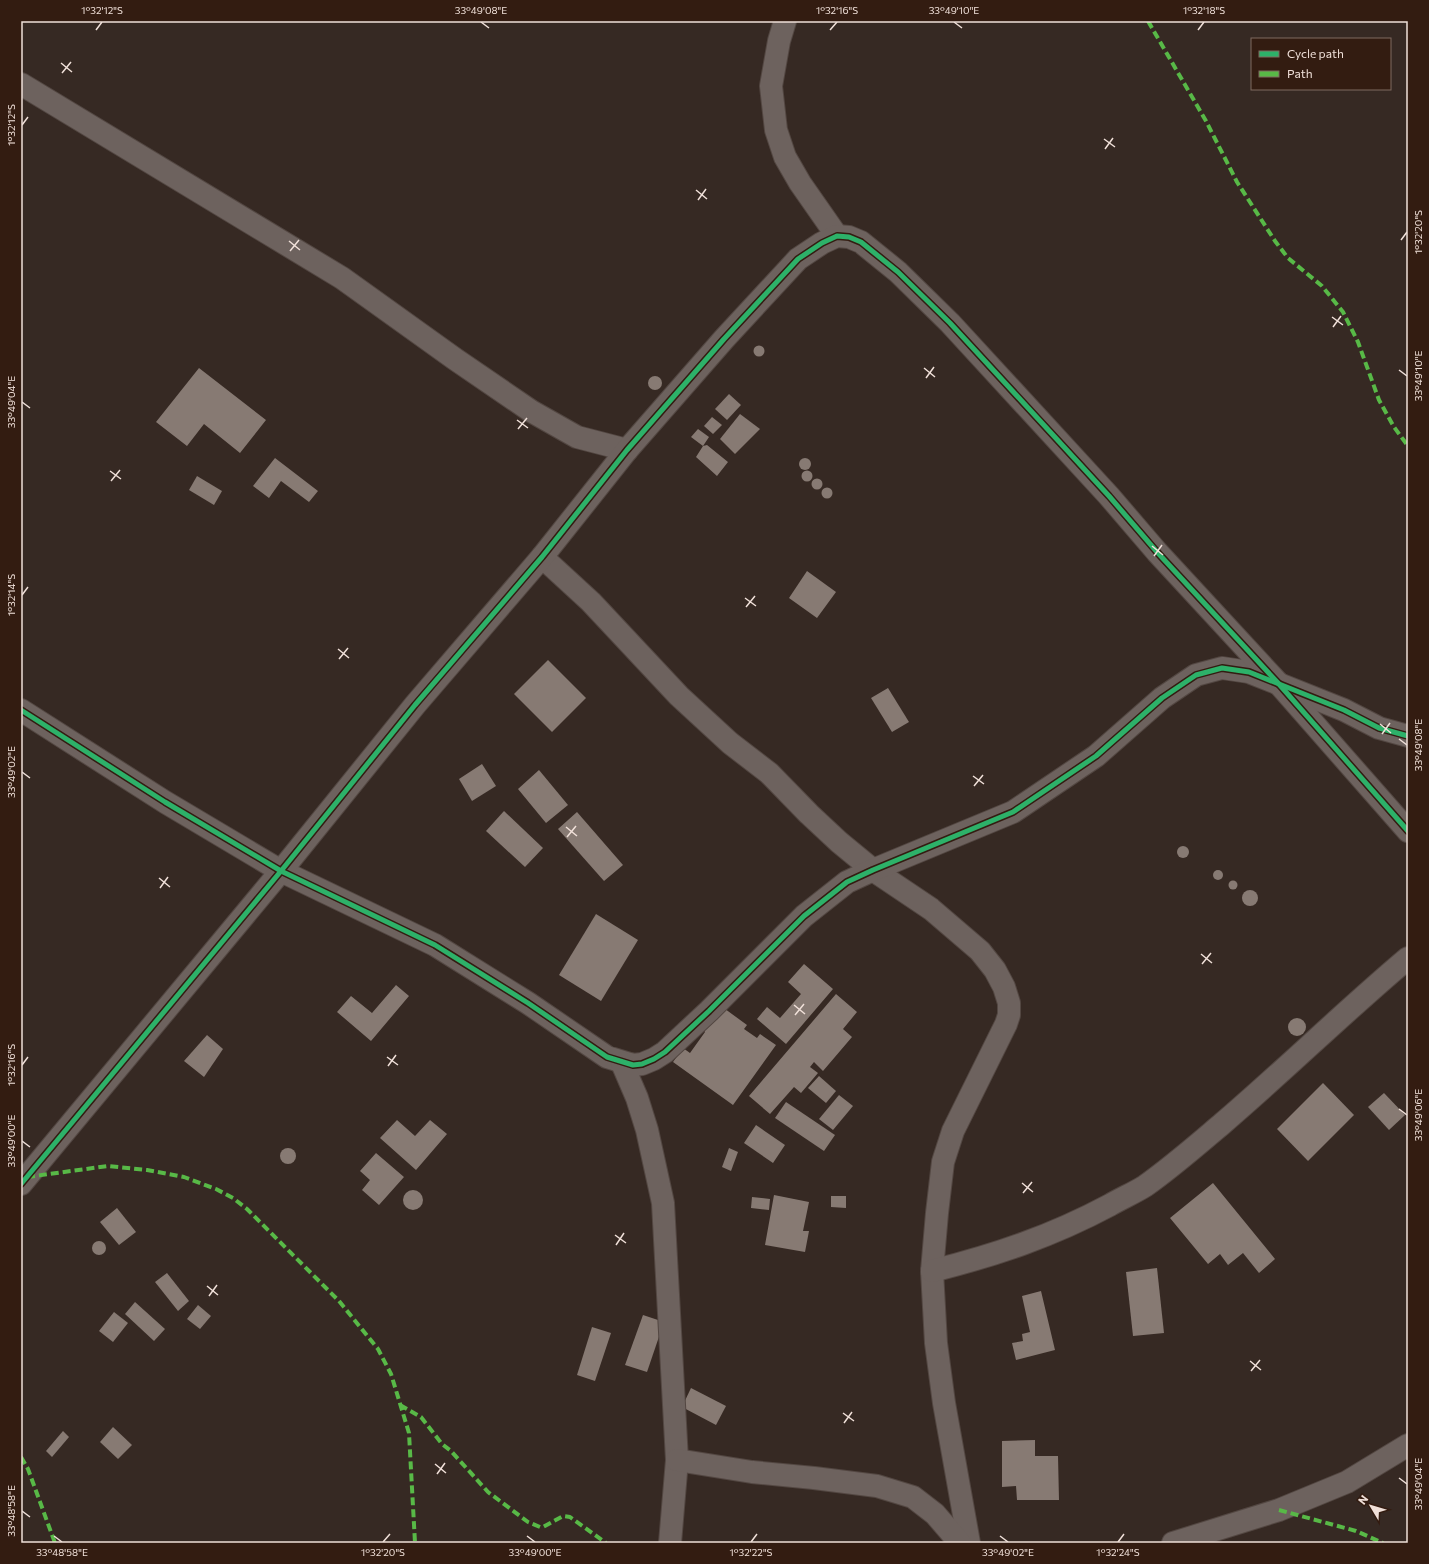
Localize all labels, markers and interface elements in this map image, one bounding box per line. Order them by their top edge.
text: 1°32'12"S [81,4,123,16]
text: 33°49'08"E [455,4,507,16]
text: 1°32'16"S [816,4,858,16]
text: 33°49'10"E [929,4,979,16]
text: 1°32'18"S [1183,4,1225,16]
legend [1251,38,1391,90]
text: Cycle path [1287,46,1344,60]
text: Path [1287,66,1313,80]
text: 1°32'12"S [5,104,17,146]
text: 1°32'20"S [1412,210,1424,254]
text: 33°49'10"E [1412,351,1424,401]
text: 33°49'04"E [5,376,17,428]
text: 1°32'14"S [5,574,17,616]
text: 33°49'08"E [1412,719,1424,771]
text: 33°49'02"E [5,746,17,798]
text: 1°32'16"S [5,1044,17,1086]
text: 33°49'06"E [1412,1089,1424,1141]
text: 33°49'00"E [5,1115,17,1167]
text: 33°49'04"E [1412,1458,1424,1510]
text: 33°48'58"E [5,1485,17,1537]
north arrow [1351,1486,1391,1526]
text: N [1355,1492,1370,1507]
text: 33°48'58"E [36,1546,88,1558]
text: 1°32'20"S [361,1546,405,1558]
text: 33°49'00"E [509,1546,561,1558]
text: 1°32'22"S [730,1546,773,1558]
text: 33°49'02"E [982,1546,1034,1558]
text: 1°32'24"S [1096,1546,1140,1558]

